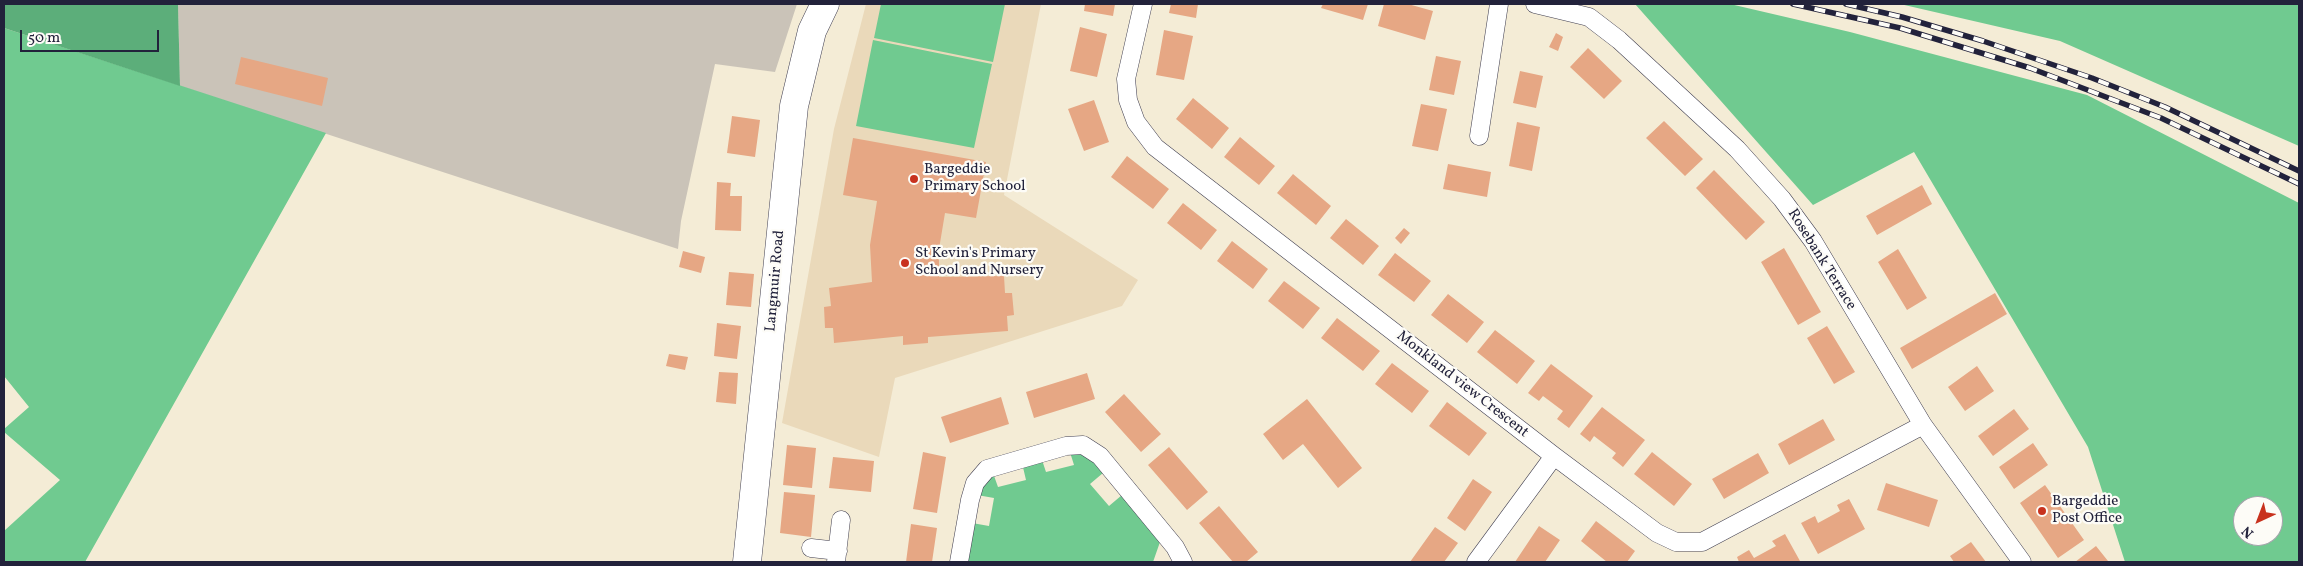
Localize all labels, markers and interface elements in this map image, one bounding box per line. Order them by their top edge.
scale bar [22,20,161,52]
text: 50 m [28,28,60,49]
place label: Bargeddie Primary School [924,161,1026,196]
marker: Bargeddie Primary School [908,173,920,185]
street label: Rosebank Terrace [1783,206,1859,314]
street label: Langmuir Road [763,229,789,333]
place label: St Kevin's Primary School and Nursery [915,245,1044,280]
marker: St Kevin's Primary School and Nursery [899,257,911,269]
street label: Monkland view Crescent [1392,328,1532,442]
place label: Bargeddie Post Office [2052,493,2122,528]
north arrow [2233,496,2283,546]
marker: Bargeddie Post Office [2036,505,2048,517]
text: N [2238,521,2258,542]

